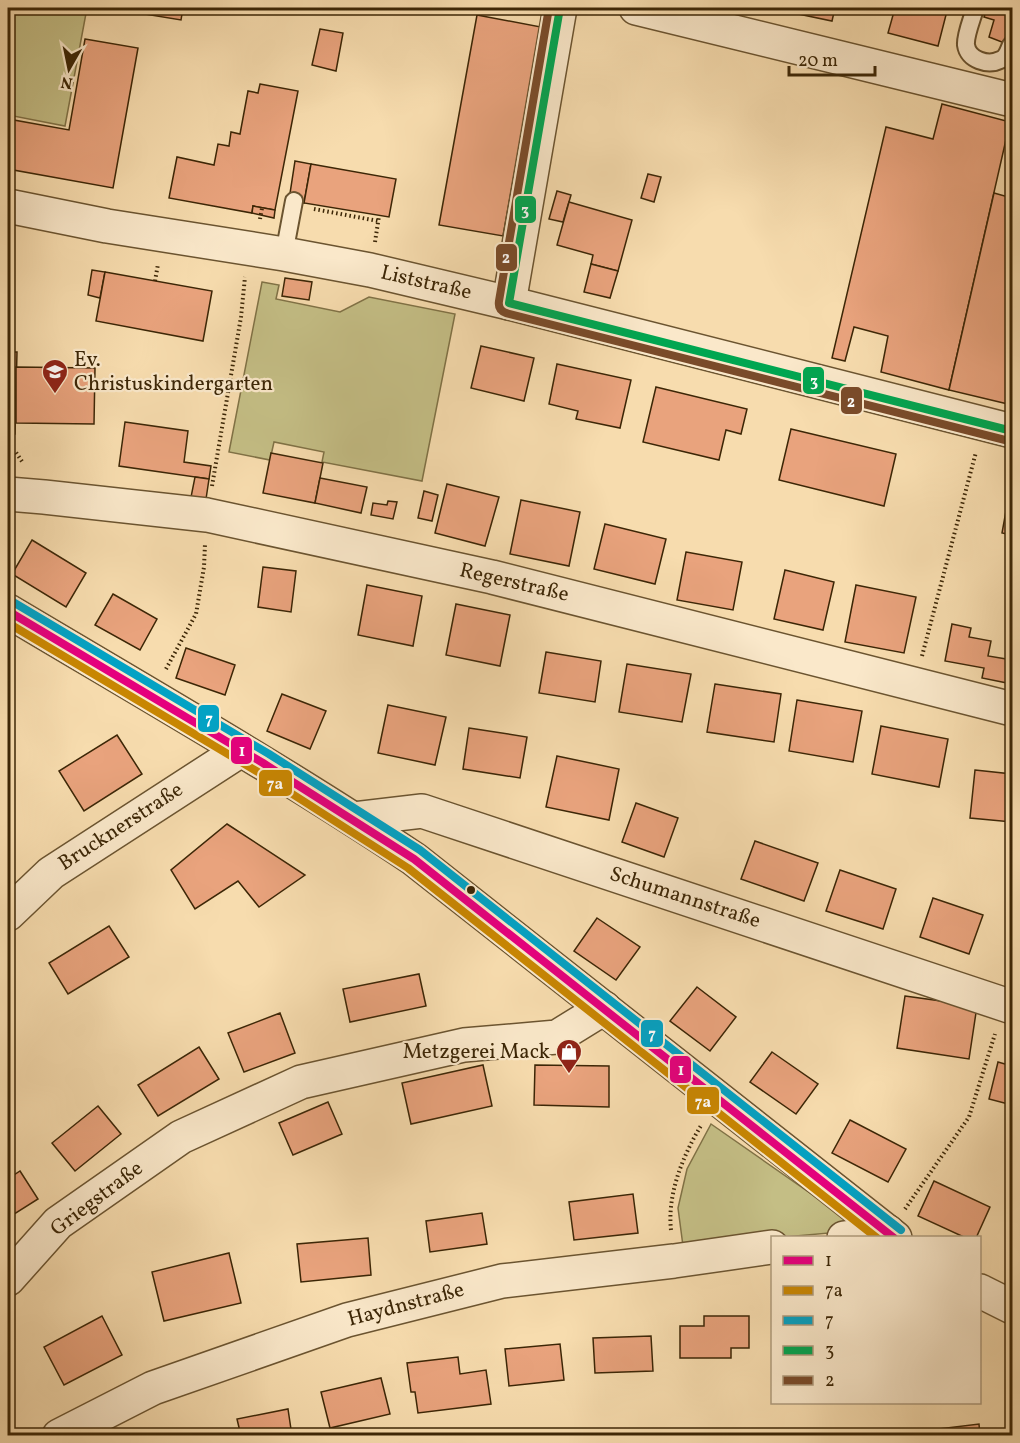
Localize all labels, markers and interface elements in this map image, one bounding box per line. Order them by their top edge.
north arrow [39,39,99,99]
scale bar [789,39,874,77]
text: 20 m [798,49,838,74]
text: N [59,70,74,94]
line badge: 3 [514,195,537,224]
text: 3 [521,200,529,222]
line badge: 2 [495,243,518,272]
text: 2 [502,248,510,270]
street label: Liststraße [378,258,474,308]
place label: Ev. Christuskindergarten [74,346,273,399]
school or university icon: Ev. Christuskindergarten [40,357,70,395]
line badge: 3 [802,366,825,395]
text: 3 [810,371,818,393]
line badge: 2 [840,386,863,415]
text: 2 [847,392,855,414]
street label: Regerstraße [456,556,572,610]
line badge: 7 [197,704,220,733]
text: 7 [205,709,213,731]
line badge: 1 [230,736,253,765]
text: 1 [239,741,245,763]
line badge: 7a [258,769,293,797]
text: 7a [267,774,283,796]
street label: Brucknerstraße [53,776,189,878]
street label: Schumannstraße [606,860,764,936]
unlabelled marker [465,884,477,896]
line badge: 7 [640,1019,664,1048]
text: 7 [648,1024,656,1046]
shop icon: Metzgerei Mack [554,1037,584,1075]
place label: Metzgerei Mack [403,1038,551,1067]
line badge: 1 [669,1055,692,1084]
text: 1 [678,1060,684,1082]
line badge: 7a [686,1086,720,1115]
text: 7a [695,1092,711,1114]
street label: Griegstraße [45,1155,149,1243]
legend [771,1236,981,1404]
text: 1 [825,1249,832,1274]
street label: Haydnstraße [345,1276,467,1334]
text: 7a [825,1279,843,1304]
text: 7 [825,1309,834,1334]
text: 3 [825,1339,834,1364]
text: 2 [825,1369,835,1394]

